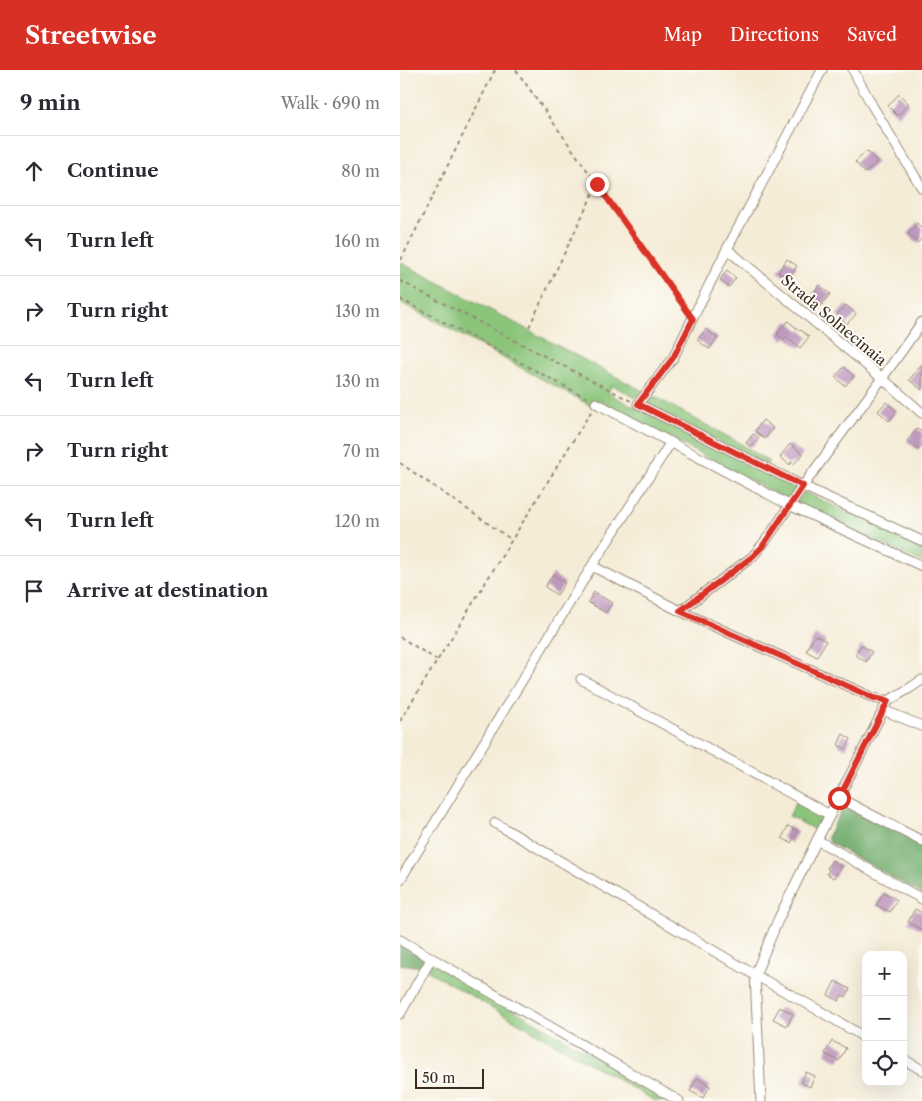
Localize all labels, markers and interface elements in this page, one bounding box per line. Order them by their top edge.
text: Streetwise [25,21,157,50]
text: Map [663,24,702,46]
text: Directions [730,24,819,46]
text: Saved [847,24,897,46]
text: 9 min [20,90,81,115]
text: Walk · 690 m [281,93,380,113]
icon: ahead [20,157,48,185]
text: Continue [67,159,159,182]
text: 80 m [341,161,380,181]
route end [586,173,609,196]
icon: left [20,227,48,255]
text: Turn left [67,229,154,252]
text: 160 m [335,231,380,251]
street label: Strada Solnecinaia [777,270,891,370]
icon: right [20,297,48,325]
text: Turn right [67,299,168,322]
text: 130 m [335,301,380,321]
icon: left [20,367,48,395]
text: Turn left [67,369,154,392]
text: 130 m [335,371,380,391]
icon: right [20,437,48,465]
text: Turn right [67,439,168,462]
text: 70 m [343,441,380,461]
icon: left [20,507,48,535]
text: Turn left [67,509,154,532]
text: 120 m [335,511,380,531]
icon: arrive [20,577,48,605]
text: Arrive at destination [67,579,268,602]
route start [828,787,851,810]
map controls [862,951,907,1086]
button: + [862,951,907,996]
button: − [862,996,907,1041]
button: locate [862,1041,907,1086]
scale bar [415,1066,484,1089]
text: 50 m [422,1069,455,1087]

